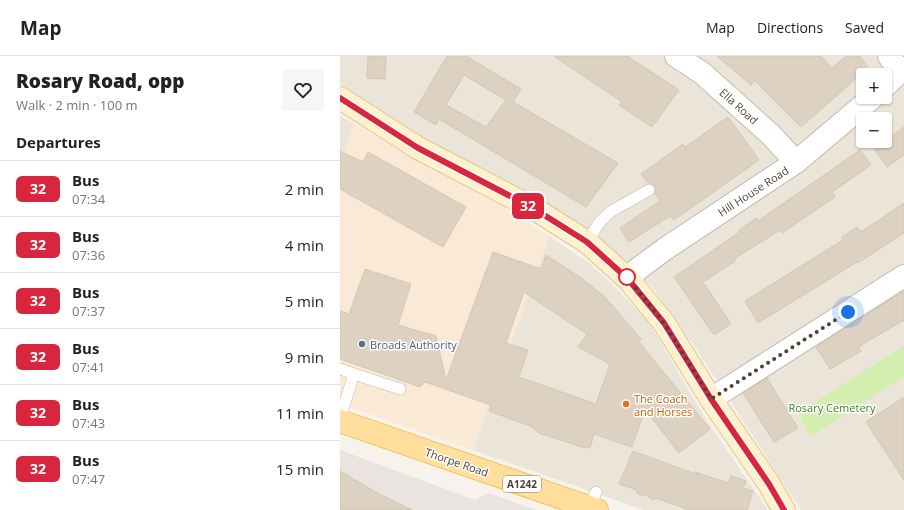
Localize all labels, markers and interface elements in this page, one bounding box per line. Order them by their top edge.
text: Map [20,15,61,41]
text: Map [706,18,735,37]
text: Directions [757,18,823,37]
text: Saved [845,18,884,37]
text: Rosary Road, opp [16,68,184,94]
map controls [856,68,892,148]
button: + [856,68,892,104]
button: heart [282,69,324,111]
street label: Ella Road [717,85,761,127]
text: Walk · 2 min · 100 m [16,96,138,114]
button: − [856,112,892,148]
text: Departures [16,132,101,152]
street label: Hill House Road [715,163,791,219]
text: Bus [72,170,99,190]
text: 32 [30,179,46,198]
text: 2 min [285,179,324,199]
text: 07:34 [72,190,105,208]
line badge: 32 [510,193,546,219]
text: 32 [520,196,536,215]
text: Bus [72,226,99,246]
text: 32 [30,235,46,254]
text: 4 min [285,235,324,255]
text: 07:36 [72,246,105,264]
unlabelled marker [618,268,636,286]
text: Bus [72,282,99,302]
text: 32 [30,291,46,310]
text: 5 min [285,291,324,311]
text: 07:37 [72,302,105,320]
your location [838,302,858,322]
place label: Broads Authority [370,337,457,352]
text: Bus [72,338,99,358]
marker: Broads Authority [357,339,367,349]
text: 32 [30,347,46,366]
text: 9 min [285,347,324,367]
text: 07:41 [72,358,105,376]
place label: The Coach and Horses [634,391,692,419]
text: Bus [72,394,99,414]
marker: The Coach and Horses [621,399,631,409]
park label: Rosary Cemetery [788,400,876,415]
text: 32 [30,403,46,422]
text: 11 min [276,403,324,423]
text: 07:43 [72,414,105,432]
street label: Thorpe Road [423,444,491,480]
text: Bus [72,450,99,470]
text: 32 [30,459,46,478]
text: 15 min [276,459,324,479]
text: 07:47 [72,470,105,488]
road number: A1242 [503,476,541,492]

